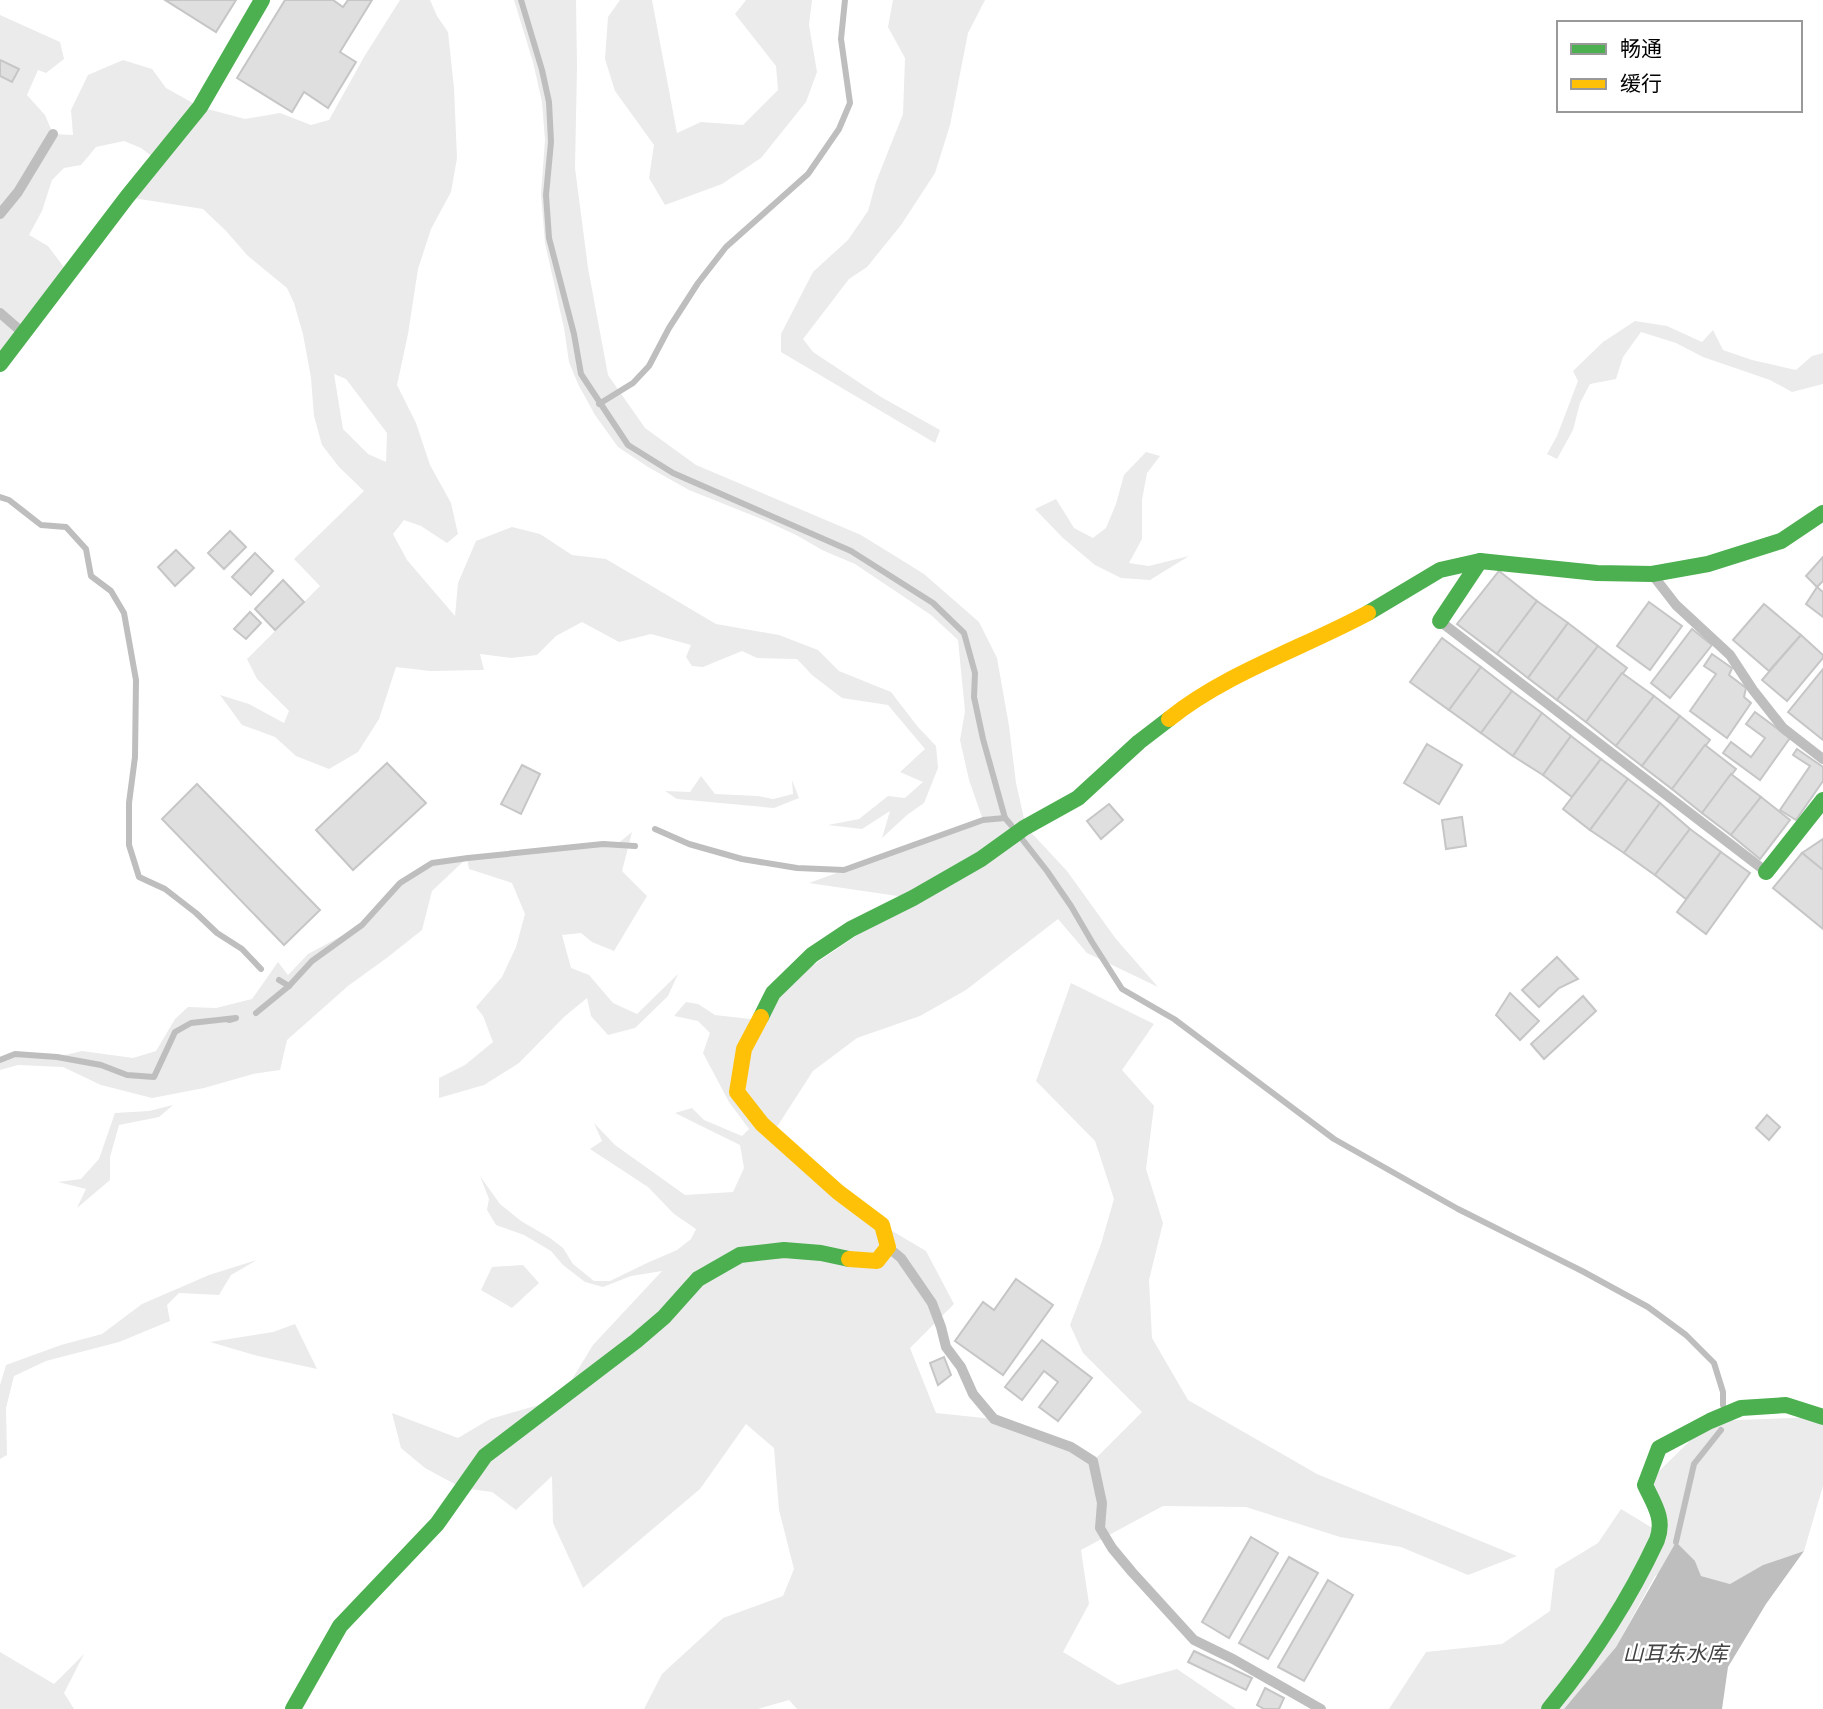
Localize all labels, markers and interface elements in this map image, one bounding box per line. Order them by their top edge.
legend [1557,21,1802,112]
text: 畅通 [1620,34,1662,63]
text: 缓行 [1620,69,1662,98]
water label: 山耳东水库 [1623,1639,1730,1668]

